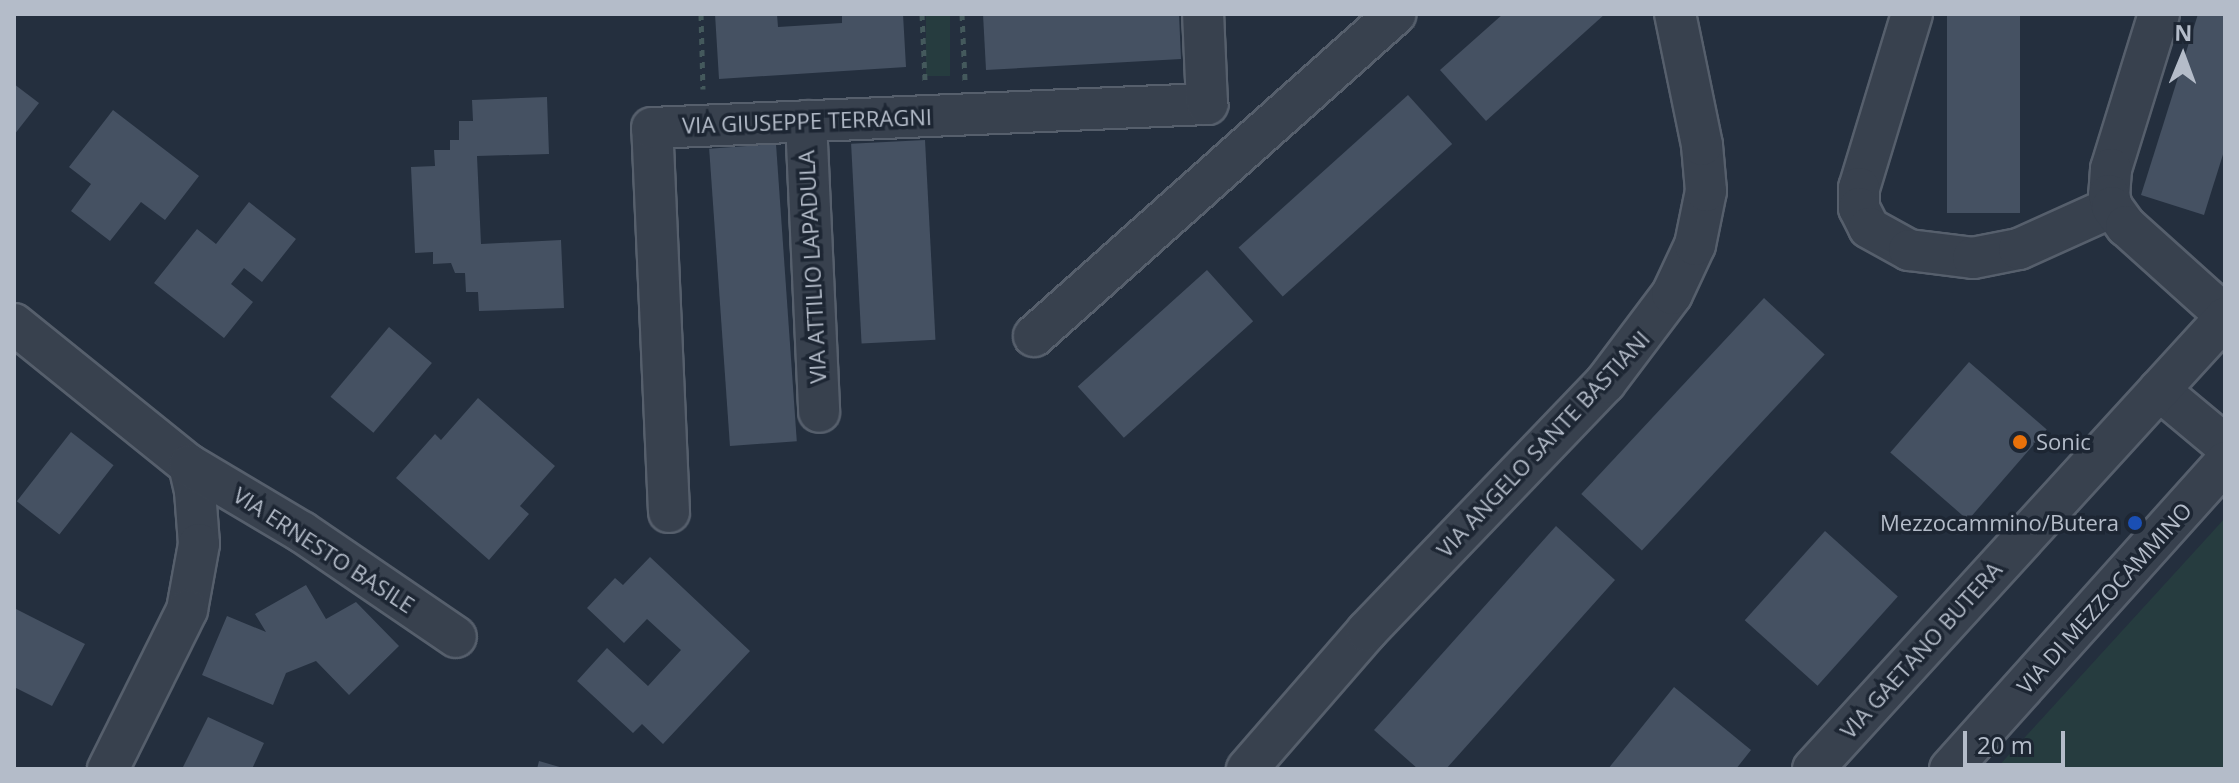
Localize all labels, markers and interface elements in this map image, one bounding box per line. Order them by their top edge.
north arrow [2143,16,2223,96]
text: N [2174,17,2193,47]
street label: VIA GIUSEPPE TERRAGNI [682,103,932,139]
street label: VIA ATTILIO LAPADULA [793,150,831,384]
street label: VIA ANGELO SANTE BASTIANI [1431,325,1655,563]
place label: Sonic [2036,429,2091,455]
marker: Sonic [2011,433,2029,451]
street label: VIA ERNESTO BASILE [229,482,419,618]
street label: VIA DI MEZZOCAMMINO [2011,497,2197,699]
place label: Mezzocammino/Butera [1880,510,2119,536]
marker: Mezzocammino/Butera [2126,514,2144,532]
street label: VIA GAETANO BUTERA [1835,556,2007,744]
scale bar [1967,715,2069,765]
text: 20 m [1977,728,2033,761]

